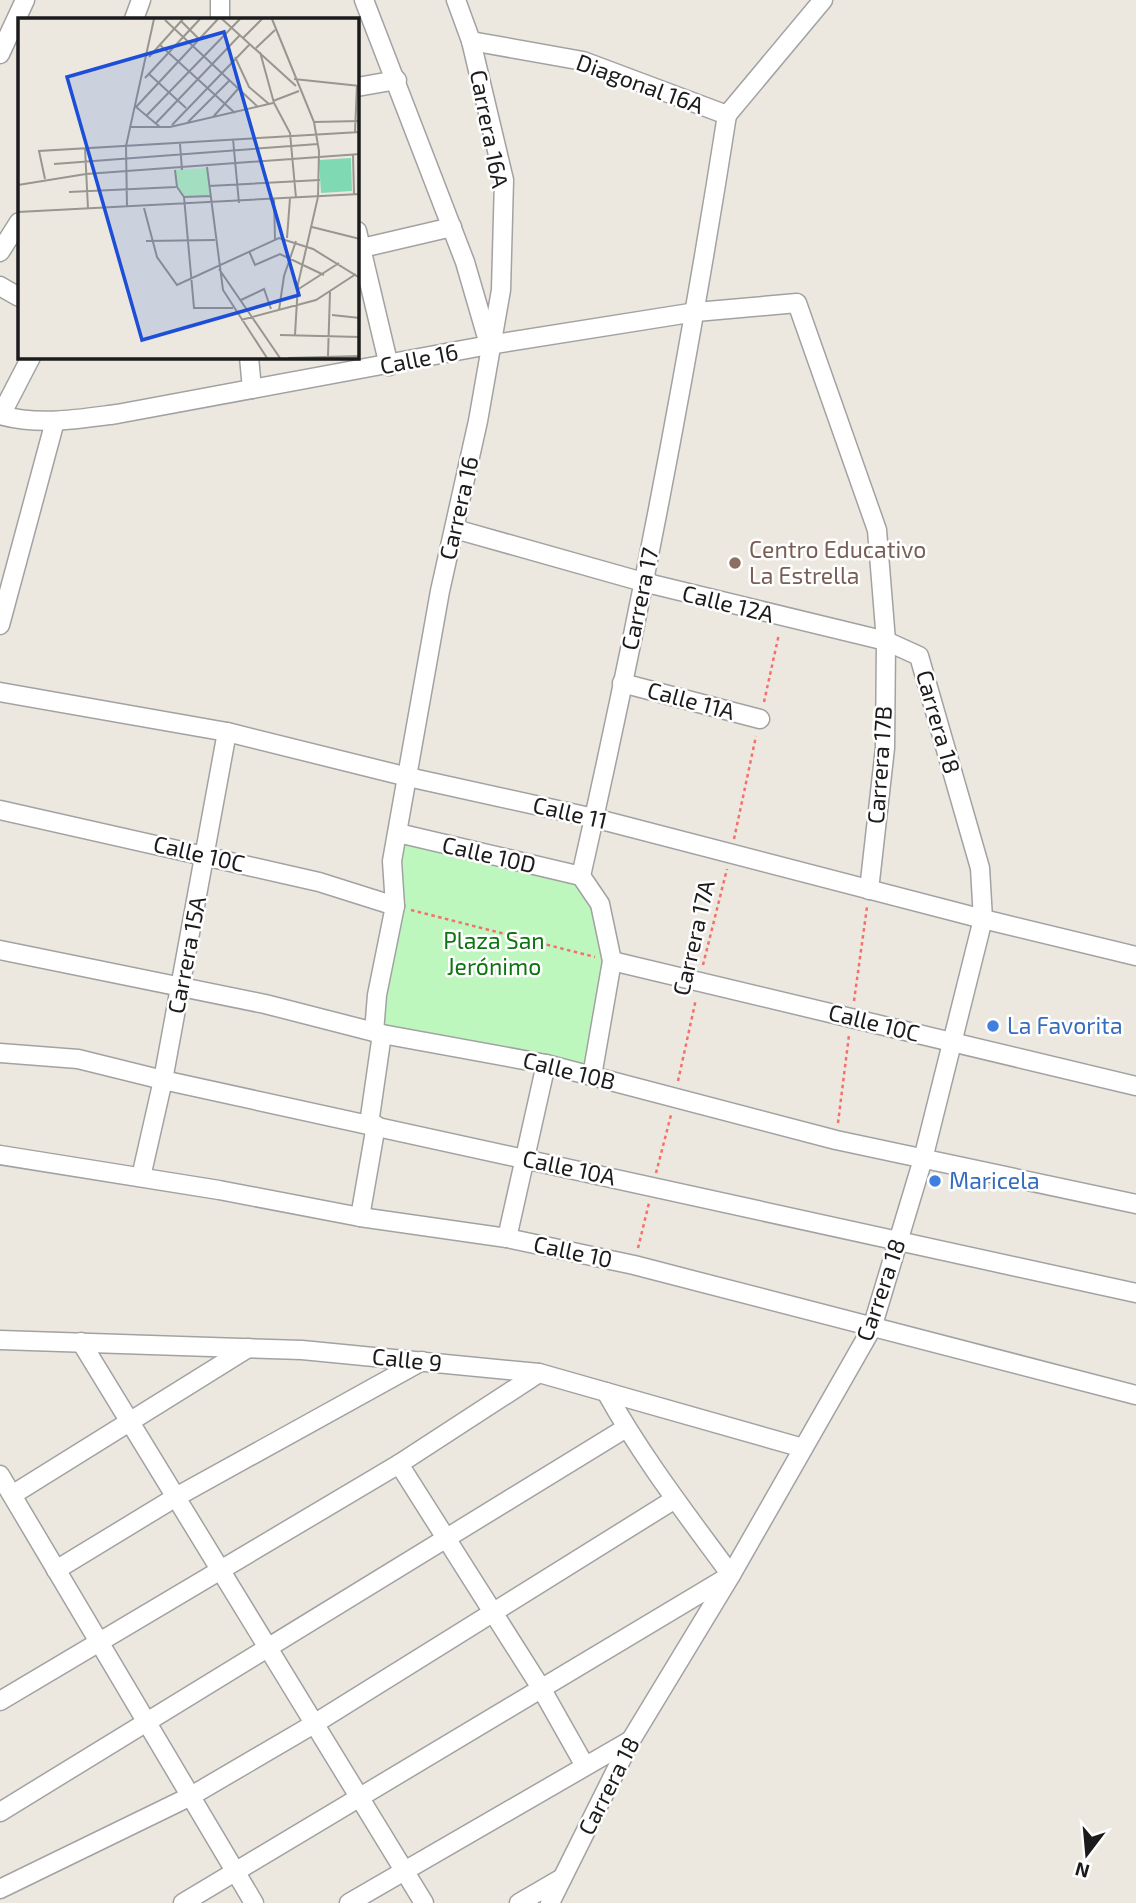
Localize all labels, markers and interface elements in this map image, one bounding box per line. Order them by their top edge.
inset map [18,18,359,359]
street label: Diagonal 16A [573,47,708,119]
street label: Carrera 16A [465,67,515,191]
street label: Calle 16 [377,337,460,379]
street label: Carrera 16 [433,453,484,562]
place label: Centro Educativo La Estrella [749,535,926,589]
street label: Carrera 17 [615,545,664,653]
marker: Centro Educativo La Estrella [727,555,743,571]
street label: Calle 12A [680,578,778,628]
street label: Carrera 18 [911,667,967,777]
street label: Calle 11A [644,675,739,725]
street label: Carrera 17B [861,705,897,825]
street label: Calle 11 [530,790,610,834]
street label: Calle 10C [151,829,248,877]
street label: Calle 10D [440,830,539,878]
street label: Carrera 17A [666,877,720,998]
street label: Carrera 15A [161,893,211,1016]
park label: Plaza San Jerónimo [443,926,545,980]
street label: Calle 10C [826,997,923,1047]
place label: La Favorita [1007,1011,1123,1039]
marker: La Favorita [985,1018,1001,1034]
street label: Calle 10B [520,1045,618,1095]
street label: Calle 10A [520,1144,619,1191]
place label: Maricela [949,1166,1040,1194]
marker: Maricela [927,1173,943,1189]
street label: Calle 10 [531,1229,615,1273]
street label: Carrera 18 [850,1235,911,1345]
street label: Calle 9 [371,1341,443,1377]
street label: Carrera 18 [571,1732,645,1839]
north arrow [1052,1819,1122,1889]
text: N [1072,1858,1092,1884]

